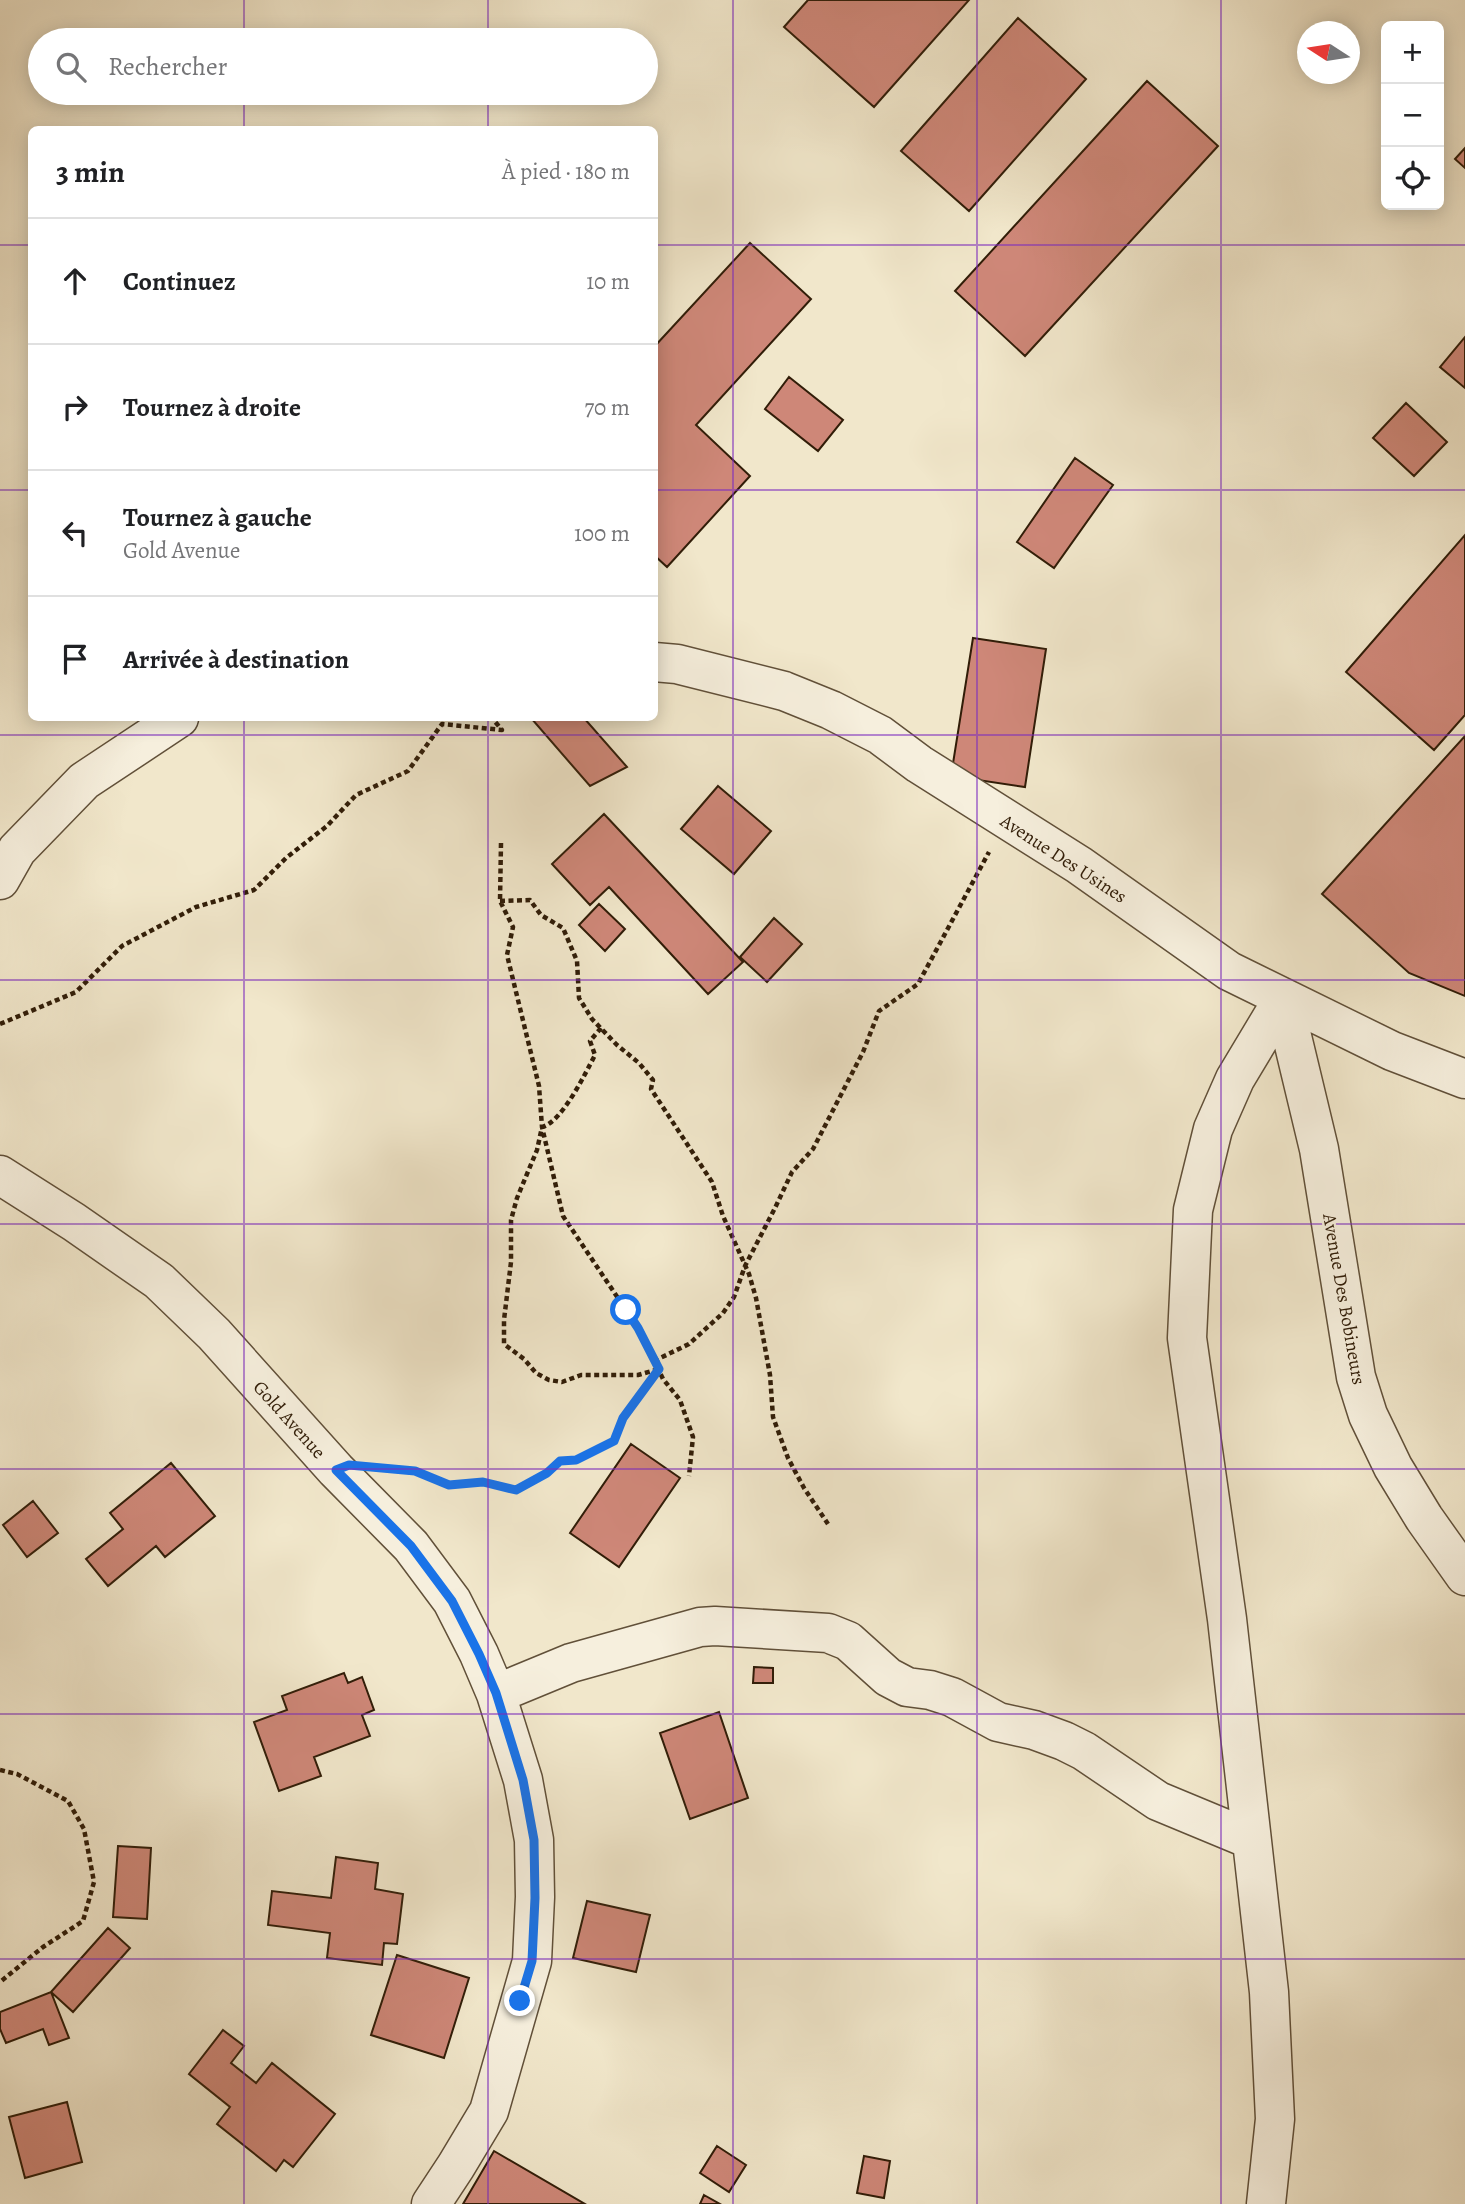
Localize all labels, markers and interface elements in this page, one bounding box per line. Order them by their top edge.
north arrow [1297,21,1360,84]
map controls [1381,21,1444,210]
button: + [1381,21,1444,84]
search box [28,28,658,105]
icon: search [52,48,90,86]
text: Rechercher [108,49,228,84]
button: − [1381,84,1444,147]
button: locate [1381,147,1444,210]
text: 3 min [56,152,125,192]
text: À pied · 180 m [502,156,630,187]
icon: ahead [56,262,94,300]
text: Continuez [123,264,236,299]
text: 10 m [586,266,630,297]
icon: right [56,388,94,426]
text: Tournez à droite [123,390,301,425]
text: 70 m [584,392,630,423]
text: Tournez à gauche [123,500,312,535]
icon: left [56,514,94,552]
text: 100 m [574,518,630,549]
text: Gold Avenue [123,535,240,566]
icon: arrive [56,640,94,678]
text: Arrivée à destination [123,642,349,677]
street label: Avenue Des Usines [994,808,1132,910]
street label: Avenue Des Bobineurs [1316,1211,1372,1387]
route start [610,1294,641,1325]
street label: Gold Avenue [247,1375,331,1464]
route end [504,1985,535,2016]

